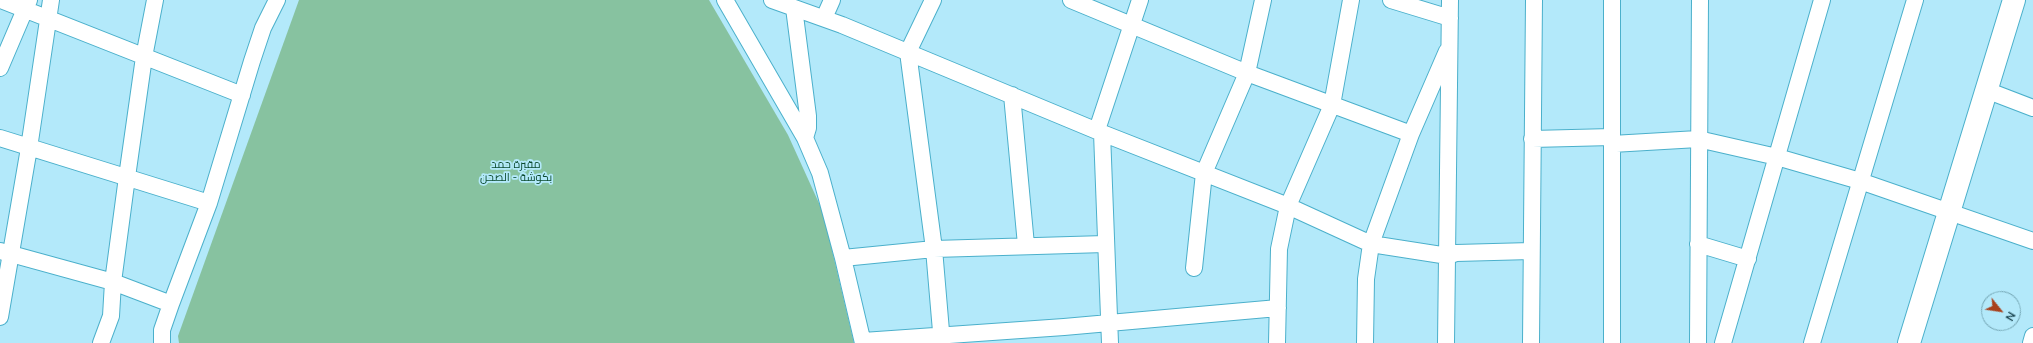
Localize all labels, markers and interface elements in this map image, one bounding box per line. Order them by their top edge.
park label: مقبرة حمد بكوشة - الصحن [480,158,552,184]
north arrow [1981,291,2021,331]
text: N [2002,309,2019,324]

